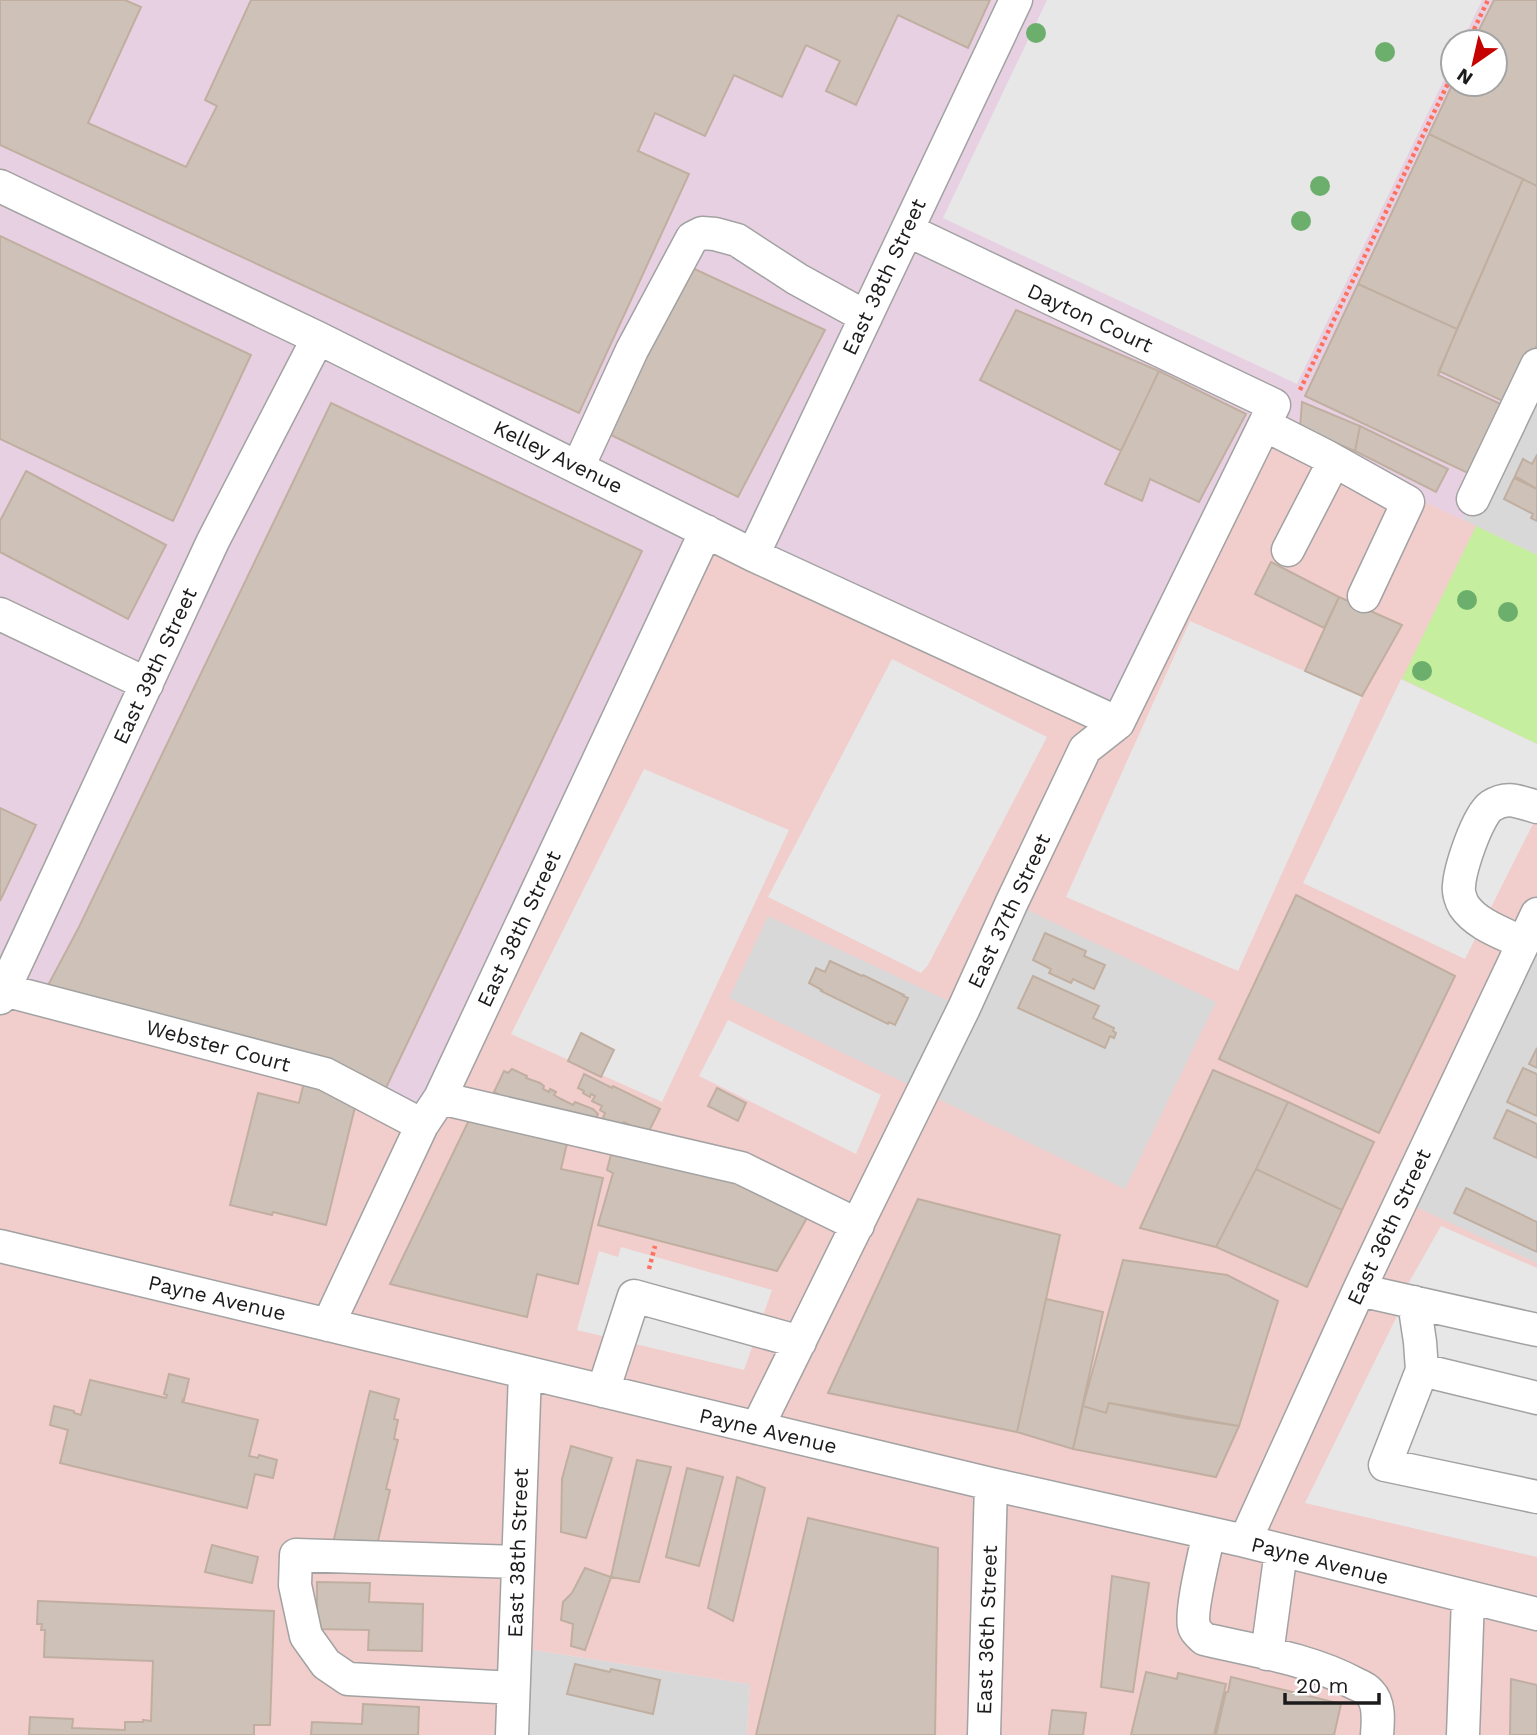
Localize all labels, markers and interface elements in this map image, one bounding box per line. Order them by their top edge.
north arrow [1439,28,1509,98]
text: N [1453,63,1477,90]
street label: East 38th Street [836,194,931,359]
street label: Dayton Court [1024,278,1157,358]
street label: Kelley Avenue [490,415,627,499]
street label: East 39th Street [107,583,202,748]
street label: East 37th Street [962,829,1055,992]
street label: East 38th Street [471,846,566,1011]
street label: Webster Court [143,1014,293,1077]
street label: East 36th Street [1341,1145,1436,1309]
street label: Payne Avenue [146,1270,288,1326]
street label: Payne Avenue [697,1403,839,1459]
street label: East 38th Street [502,1468,533,1638]
street label: Payne Avenue [1249,1531,1391,1590]
street label: East 36th Street [971,1545,1002,1715]
scale bar [1285,1662,1380,1706]
text: 20 m [1296,1673,1348,1698]

